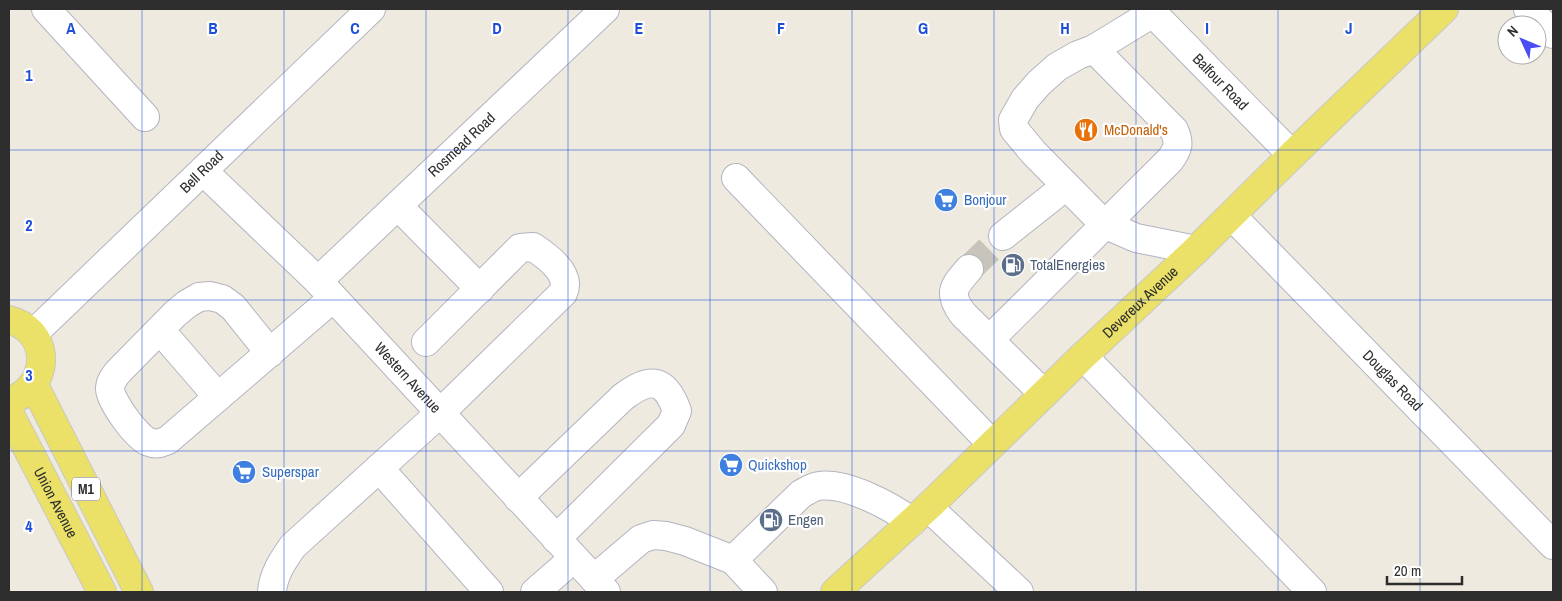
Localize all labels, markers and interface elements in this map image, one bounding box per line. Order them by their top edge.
north arrow [1497,15,1547,65]
text: A [66,17,76,39]
text: B [208,17,218,39]
text: C [350,17,360,39]
text: D [492,17,502,39]
text: E [635,17,644,39]
text: F [777,17,785,39]
text: G [918,17,928,39]
text: H [1060,17,1070,39]
text: I [1205,17,1209,39]
text: J [1345,17,1353,39]
text: N [1503,22,1522,40]
street label: Balfour Road [1188,49,1253,115]
text: 1 [25,64,33,86]
street label: Rosmead Road [423,107,500,181]
restaurant icon: McDonald's [1073,117,1099,143]
place label: McDonald's [1104,119,1168,140]
street label: Bell Road [175,145,228,198]
supermarket icon: Bonjour [933,187,959,213]
place label: Bonjour [964,189,1006,210]
text: 2 [25,214,33,236]
fuel station icon: TotalEnergies [1000,252,1026,278]
place label: TotalEnergies [1030,254,1105,275]
street label: Devereux Avenue [1097,261,1183,343]
street label: Western Avenue [370,337,446,418]
street label: Douglas Road [1358,345,1428,416]
text: 3 [25,364,33,386]
supermarket icon: Quickshop [718,452,744,478]
place label: Quickshop [748,454,807,475]
supermarket icon: Superspar [231,459,257,485]
place label: Superspar [262,461,319,482]
street label: Union Avenue [29,463,83,542]
road number: M1 [72,478,100,500]
fuel station icon: Engen [758,507,784,533]
place label: Engen [788,509,824,530]
text: 4 [25,515,33,537]
scale bar [1387,554,1462,586]
text: 20 m [1394,560,1421,581]

